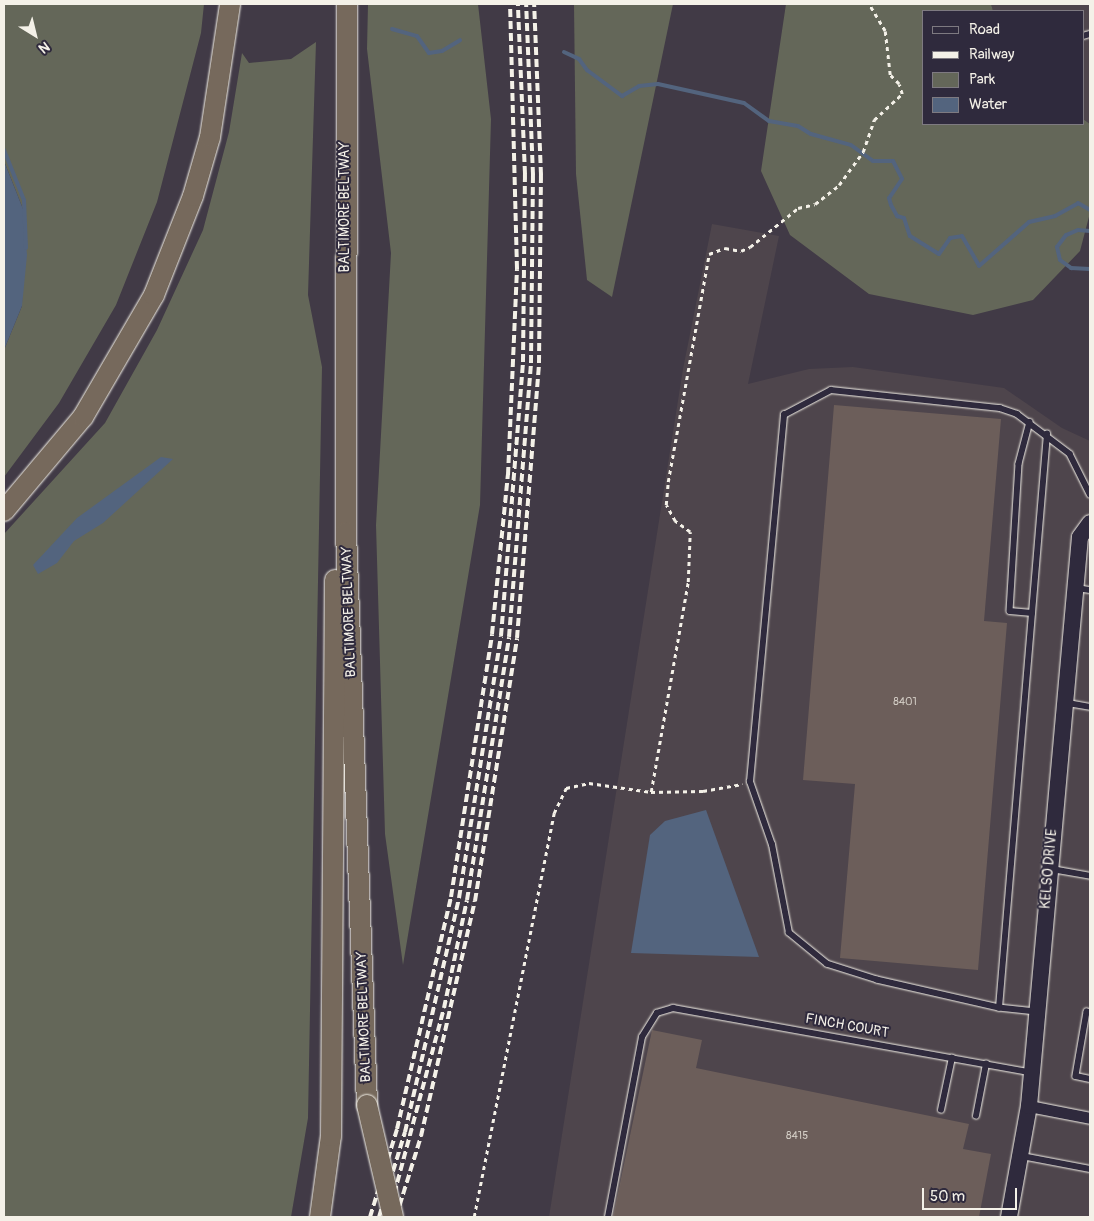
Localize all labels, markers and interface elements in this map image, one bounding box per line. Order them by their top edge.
north arrow [10,10,60,60]
legend [922,10,1084,125]
text: Road [969,20,1000,39]
text: N [35,38,53,57]
text: Railway [969,45,1014,64]
text: Park [969,70,995,89]
text: Water [969,95,1007,114]
street label: BALTIMORE BELTWAY [337,142,353,272]
street label: BALTIMORE BELTWAY [338,546,360,678]
house number: 8401 [893,695,917,709]
street label: KELSO DRIVE [1037,828,1061,910]
street label: BALTIMORE BELTWAY [353,951,375,1083]
street label: FINCH COURT [804,1010,890,1042]
house number: 8415 [786,1129,808,1143]
scale bar [924,1178,1019,1210]
text: 50 m [930,1187,965,1206]

